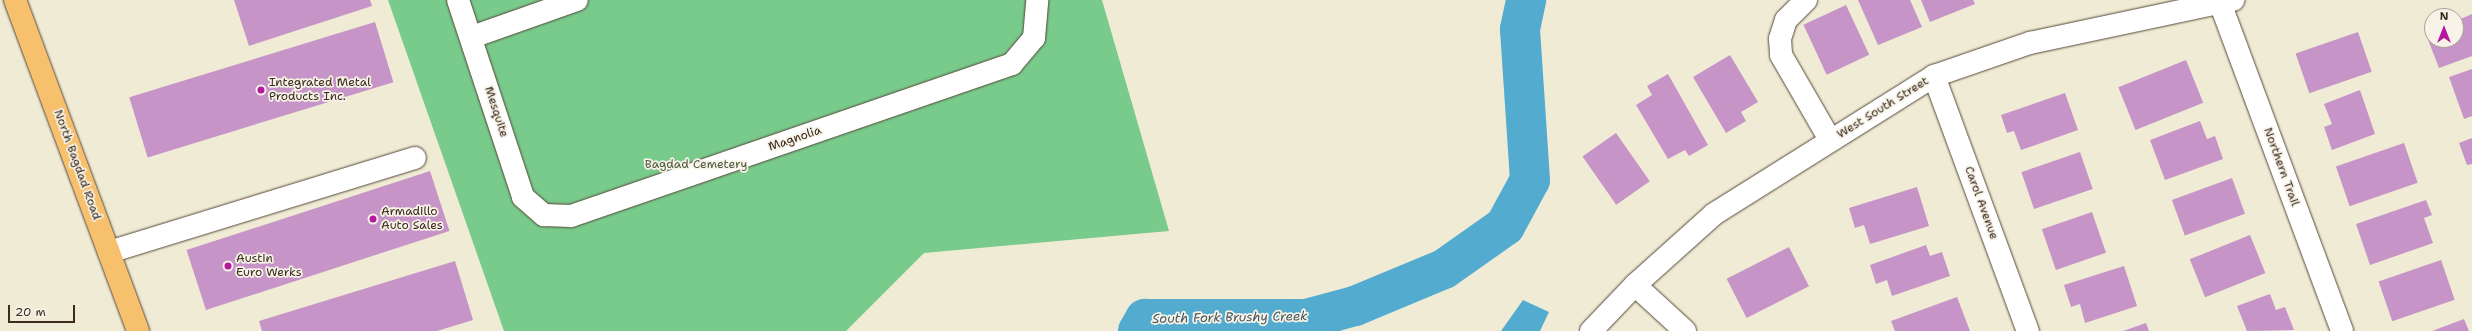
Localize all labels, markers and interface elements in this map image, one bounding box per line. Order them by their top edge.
north arrow [2424,8,2464,48]
text: N [2440,9,2448,24]
street label: West South Street [1835,74,1931,142]
place label: Integrated Metal Products Inc. [269,76,371,104]
marker: Integrated Metal Products Inc. [256,85,266,95]
street label: Mesquite [481,85,511,139]
street label: North Bagdad Road [50,108,104,222]
street label: Magnolia [767,123,823,155]
street label: Northern Trail [2260,126,2302,208]
park label: Bagdad Cemetery [645,158,747,172]
street label: Carol Avenue [1961,164,2001,242]
place label: Armadillo Auto Sales [381,205,443,233]
marker: Armadillo Auto Sales [368,214,378,224]
place label: Austin Euro Werks [236,252,302,280]
marker: Austin Euro Werks [223,261,233,271]
scale bar [10,297,77,323]
text: 20 m [15,304,46,320]
water label: South Fork Brushy Creek [1152,309,1308,327]

